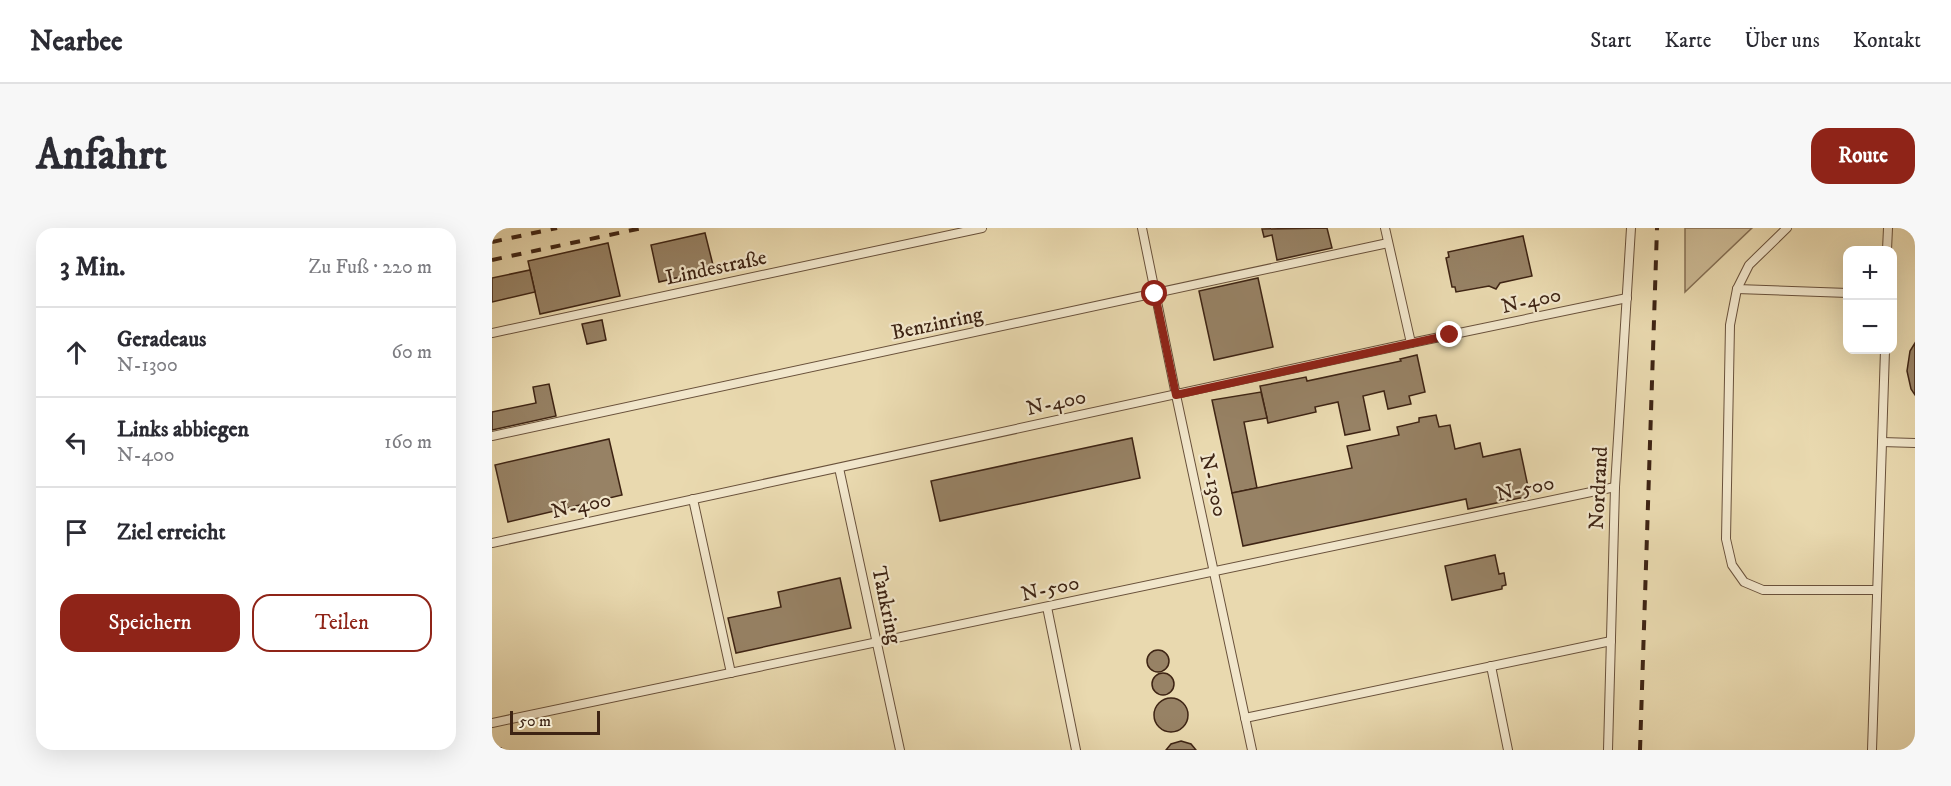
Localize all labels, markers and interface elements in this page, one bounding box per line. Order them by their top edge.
text: Nearbee [30,24,123,59]
text: Start [1590,28,1632,54]
text: Karte [1665,28,1711,54]
text: Über uns [1744,28,1820,54]
text: Kontakt [1853,28,1921,54]
button: Route [1811,128,1915,184]
text: Anfahrt [36,130,167,182]
street label: Lindestraße [663,245,769,291]
map controls [1843,246,1897,354]
button: + [1843,246,1897,300]
text: 3 Min. [60,251,125,284]
text: Zu Fuß · 220 m [309,255,432,280]
route start [1141,280,1167,306]
street label: N-400 [1499,282,1563,320]
button: − [1843,300,1897,354]
street label: Benzinring [889,301,986,346]
route end [1436,321,1462,347]
text: Geradeaus [117,326,206,353]
icon: ahead [60,336,93,369]
text: 60 m [392,340,432,365]
text: N-1300 [117,353,178,378]
street label: N-400 [1024,384,1088,422]
text: Links abbiegen [117,416,249,443]
icon: left [60,426,93,459]
text: 160 m [384,430,432,455]
text: N-400 [117,443,175,468]
street label: Nordrand [1584,445,1614,530]
street label: N-1300 [1193,451,1233,519]
street label: N-500 [1494,470,1557,508]
street label: N-400 [549,487,613,525]
icon: arrive [60,516,93,549]
text: Ziel erreicht [117,519,225,546]
street label: Tankring [865,564,907,647]
street label: N-500 [1019,570,1082,608]
button: Speichern [60,594,240,652]
button: Teilen [252,594,432,652]
scale bar [510,708,600,736]
text: 50 m [519,711,551,731]

